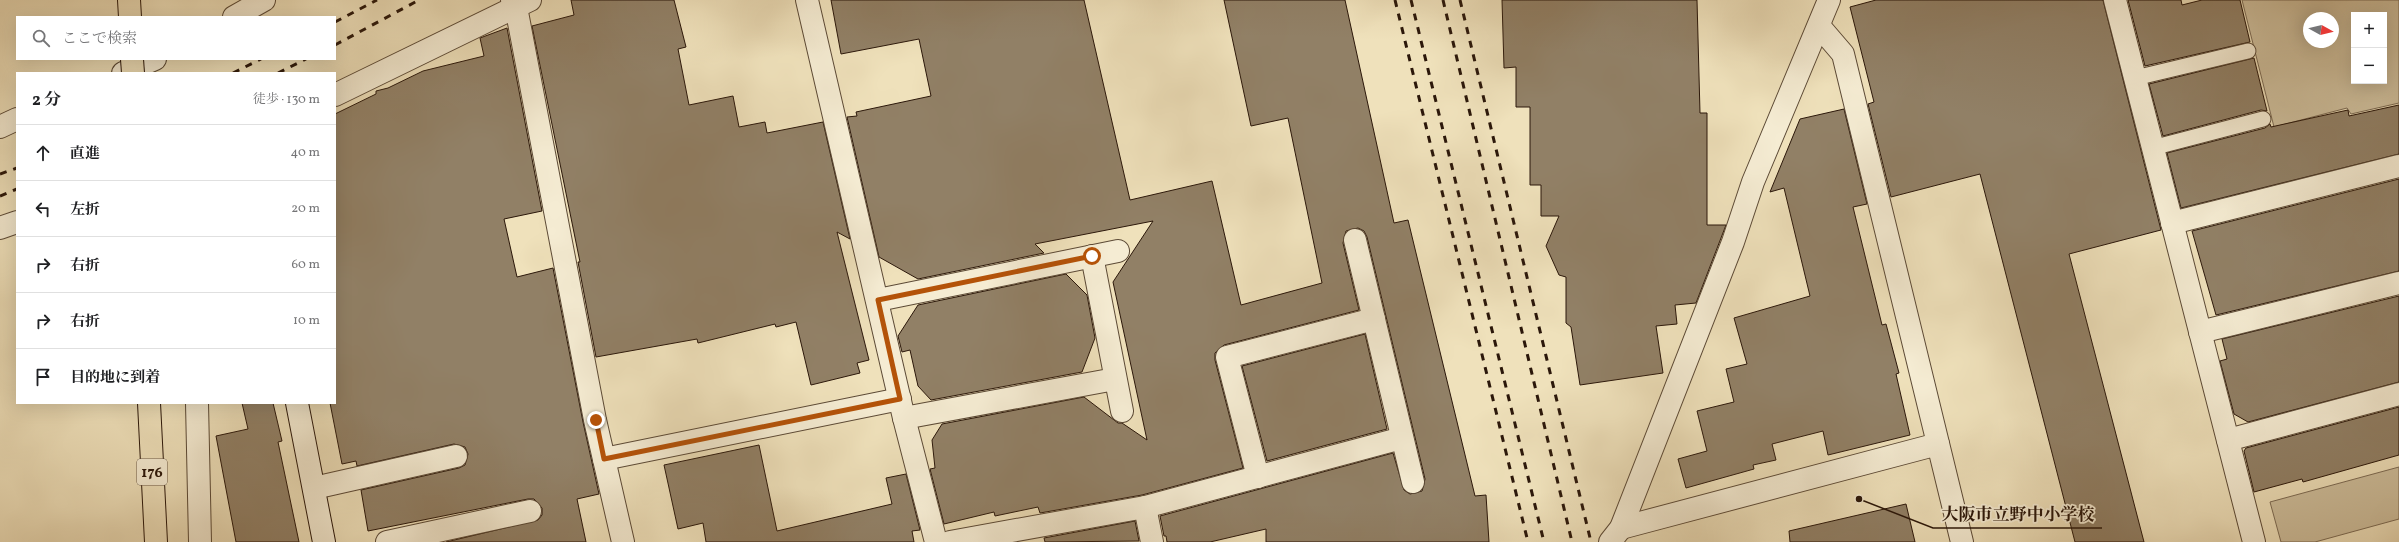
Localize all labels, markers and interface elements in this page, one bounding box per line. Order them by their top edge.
north arrow [2303,12,2339,48]
map controls [2351,12,2387,84]
button: + [2351,12,2387,48]
search box [16,16,336,60]
icon: search [30,27,52,49]
text: ここで検索 [62,29,137,50]
button: − [2351,48,2387,84]
text: 2 分 [32,89,61,112]
text: 徒歩 · 130 m [253,91,320,109]
icon: ahead [32,142,54,164]
text: 直進 [70,144,100,165]
text: 40 m [291,144,320,162]
icon: left [32,198,54,220]
text: 左折 [70,200,100,221]
text: 20 m [291,200,320,218]
route start [1083,247,1101,265]
icon: right [32,254,54,276]
text: 右折 [70,256,100,277]
text: 60 m [292,256,320,274]
icon: right [32,310,54,332]
text: 右折 [70,312,100,333]
text: 10 m [293,312,320,330]
icon: arrive [32,366,54,388]
text: 目的地に到着 [70,368,160,389]
route end [587,411,605,429]
road number: 176 [137,459,167,485]
callout: 大阪市立野中小学校 [1933,499,2102,528]
text: 大阪市立野中小学校 [1942,504,2095,527]

